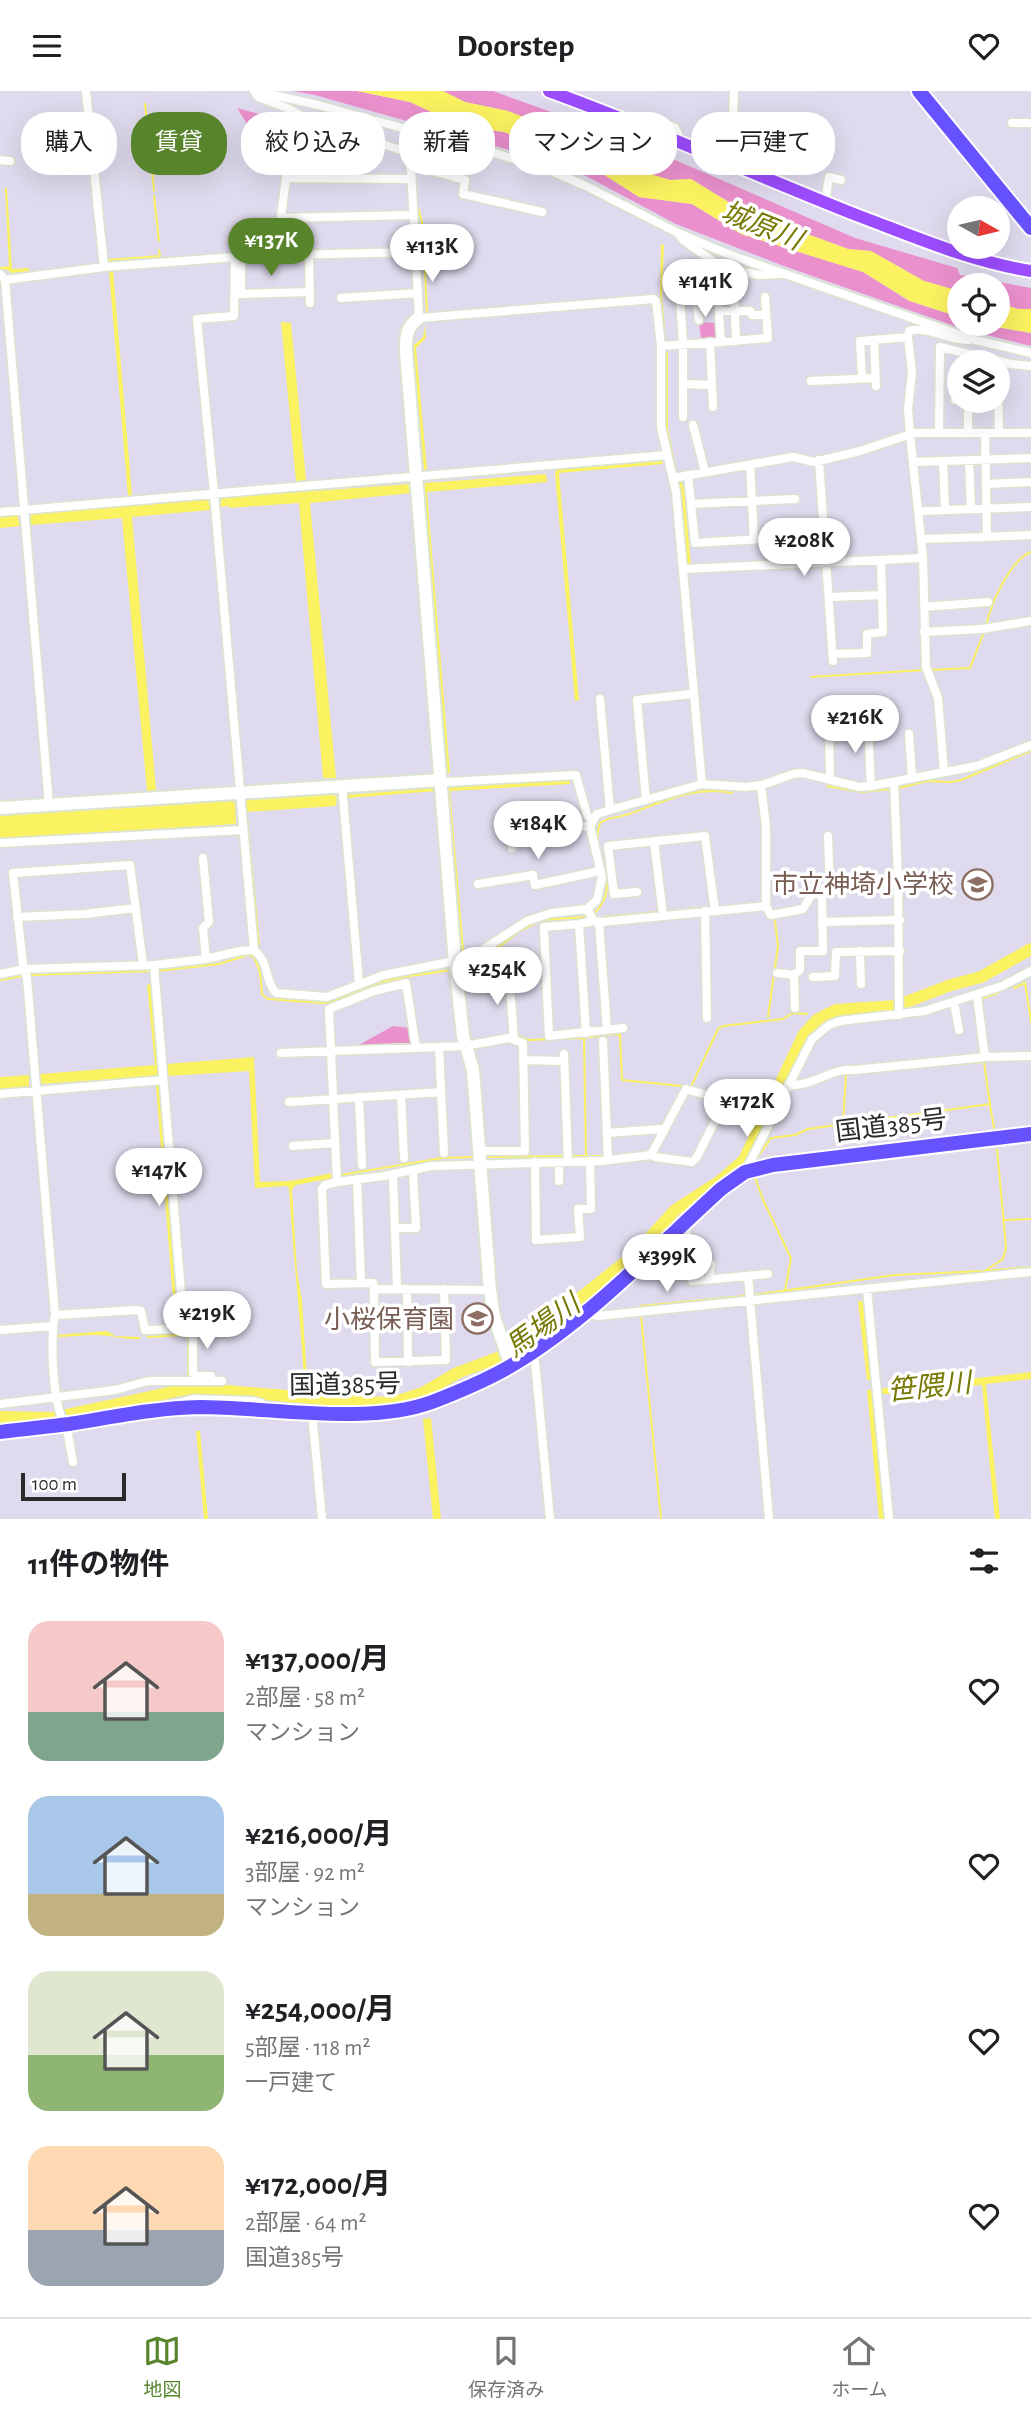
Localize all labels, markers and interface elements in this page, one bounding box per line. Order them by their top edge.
icon: menu [28,27,66,65]
icon: heart [965,27,1003,65]
text: Doorstep [457,30,574,62]
chip: 購入 [21,112,117,175]
chip: 賃貸 [131,112,227,175]
chip: 絞り込み [241,112,385,175]
chip: 新着 [399,112,495,175]
chip: マンション [509,112,677,175]
chip: 一戸建て [691,112,835,175]
water label: 城原川 [717,196,809,257]
north arrow [947,196,1010,259]
map controls [947,196,1010,413]
pin: ¥137K [222,219,320,278]
pin: ¥113K [383,225,481,284]
text: ¥137K [244,229,298,252]
text: ¥113K [406,235,458,258]
pin: ¥141K [656,259,754,319]
text: ¥141K [678,270,732,293]
button: locate [947,273,1010,336]
button: layers [947,350,1010,413]
pin: ¥208K [755,519,853,578]
text: ¥208K [774,529,834,552]
pin: ¥216K [806,695,904,755]
text: ¥216K [827,706,883,729]
pin: ¥184K [489,801,587,861]
text: ¥184K [510,812,566,835]
school or university icon: 市立神埼小学校 [960,867,994,901]
place label: 市立神埼小学校 [772,870,954,898]
pin: ¥254K [448,947,546,1007]
text: ¥254K [468,958,526,981]
pin: ¥172K [698,1079,796,1139]
text: ¥172K [720,1090,774,1113]
street label: 国道385号 [834,1105,948,1146]
pin: ¥147K [110,1149,208,1208]
text: ¥147K [131,1159,187,1182]
pin: ¥399K [618,1235,716,1294]
text: ¥399K [638,1245,696,1268]
water label: 馬場川 [500,1287,588,1363]
pin: ¥219K [158,1291,256,1351]
text: ¥219K [179,1302,235,1325]
school or university icon: 小桜保育園 [460,1302,494,1336]
place label: 小桜保育園 [324,1306,454,1333]
water label: 笹隈川 [886,1367,975,1406]
street label: 国道385号 [289,1370,401,1399]
scale bar [21,1470,126,1502]
text: 100 m [32,1475,77,1494]
icon: filters [965,1542,1003,1580]
text: 11件の物件 [28,1550,170,1580]
text: ¥137,000/月 [245,1645,390,1675]
icon: home [84,1649,168,1733]
icon: heart [965,1672,1003,1710]
text: 2部屋 · 58 m² [245,1687,365,1710]
text: マンション [245,1722,360,1745]
text: ¥216,000/月 [245,1820,392,1850]
icon: home [84,1824,168,1908]
icon: heart [965,1847,1003,1885]
text: 3部屋 · 92 m² [245,1862,365,1885]
text: マンション [245,1897,360,1920]
text: ¥254,000/月 [245,1995,395,2025]
icon: home [84,1999,168,2083]
icon: heart [965,2022,1003,2060]
text: 5部屋 · 118 m² [245,2037,370,2060]
text: 一戸建て [245,2072,337,2095]
text: ¥172,000/月 [245,2170,391,2200]
icon: home [84,2174,168,2258]
icon: heart [965,2197,1003,2235]
text: 2部屋 · 64 m² [245,2212,366,2235]
text: 国道385号 [245,2247,344,2270]
tab: 地図 [143,2332,181,2402]
tab: 保存済み [468,2332,544,2402]
tab: ホーム [831,2332,888,2402]

